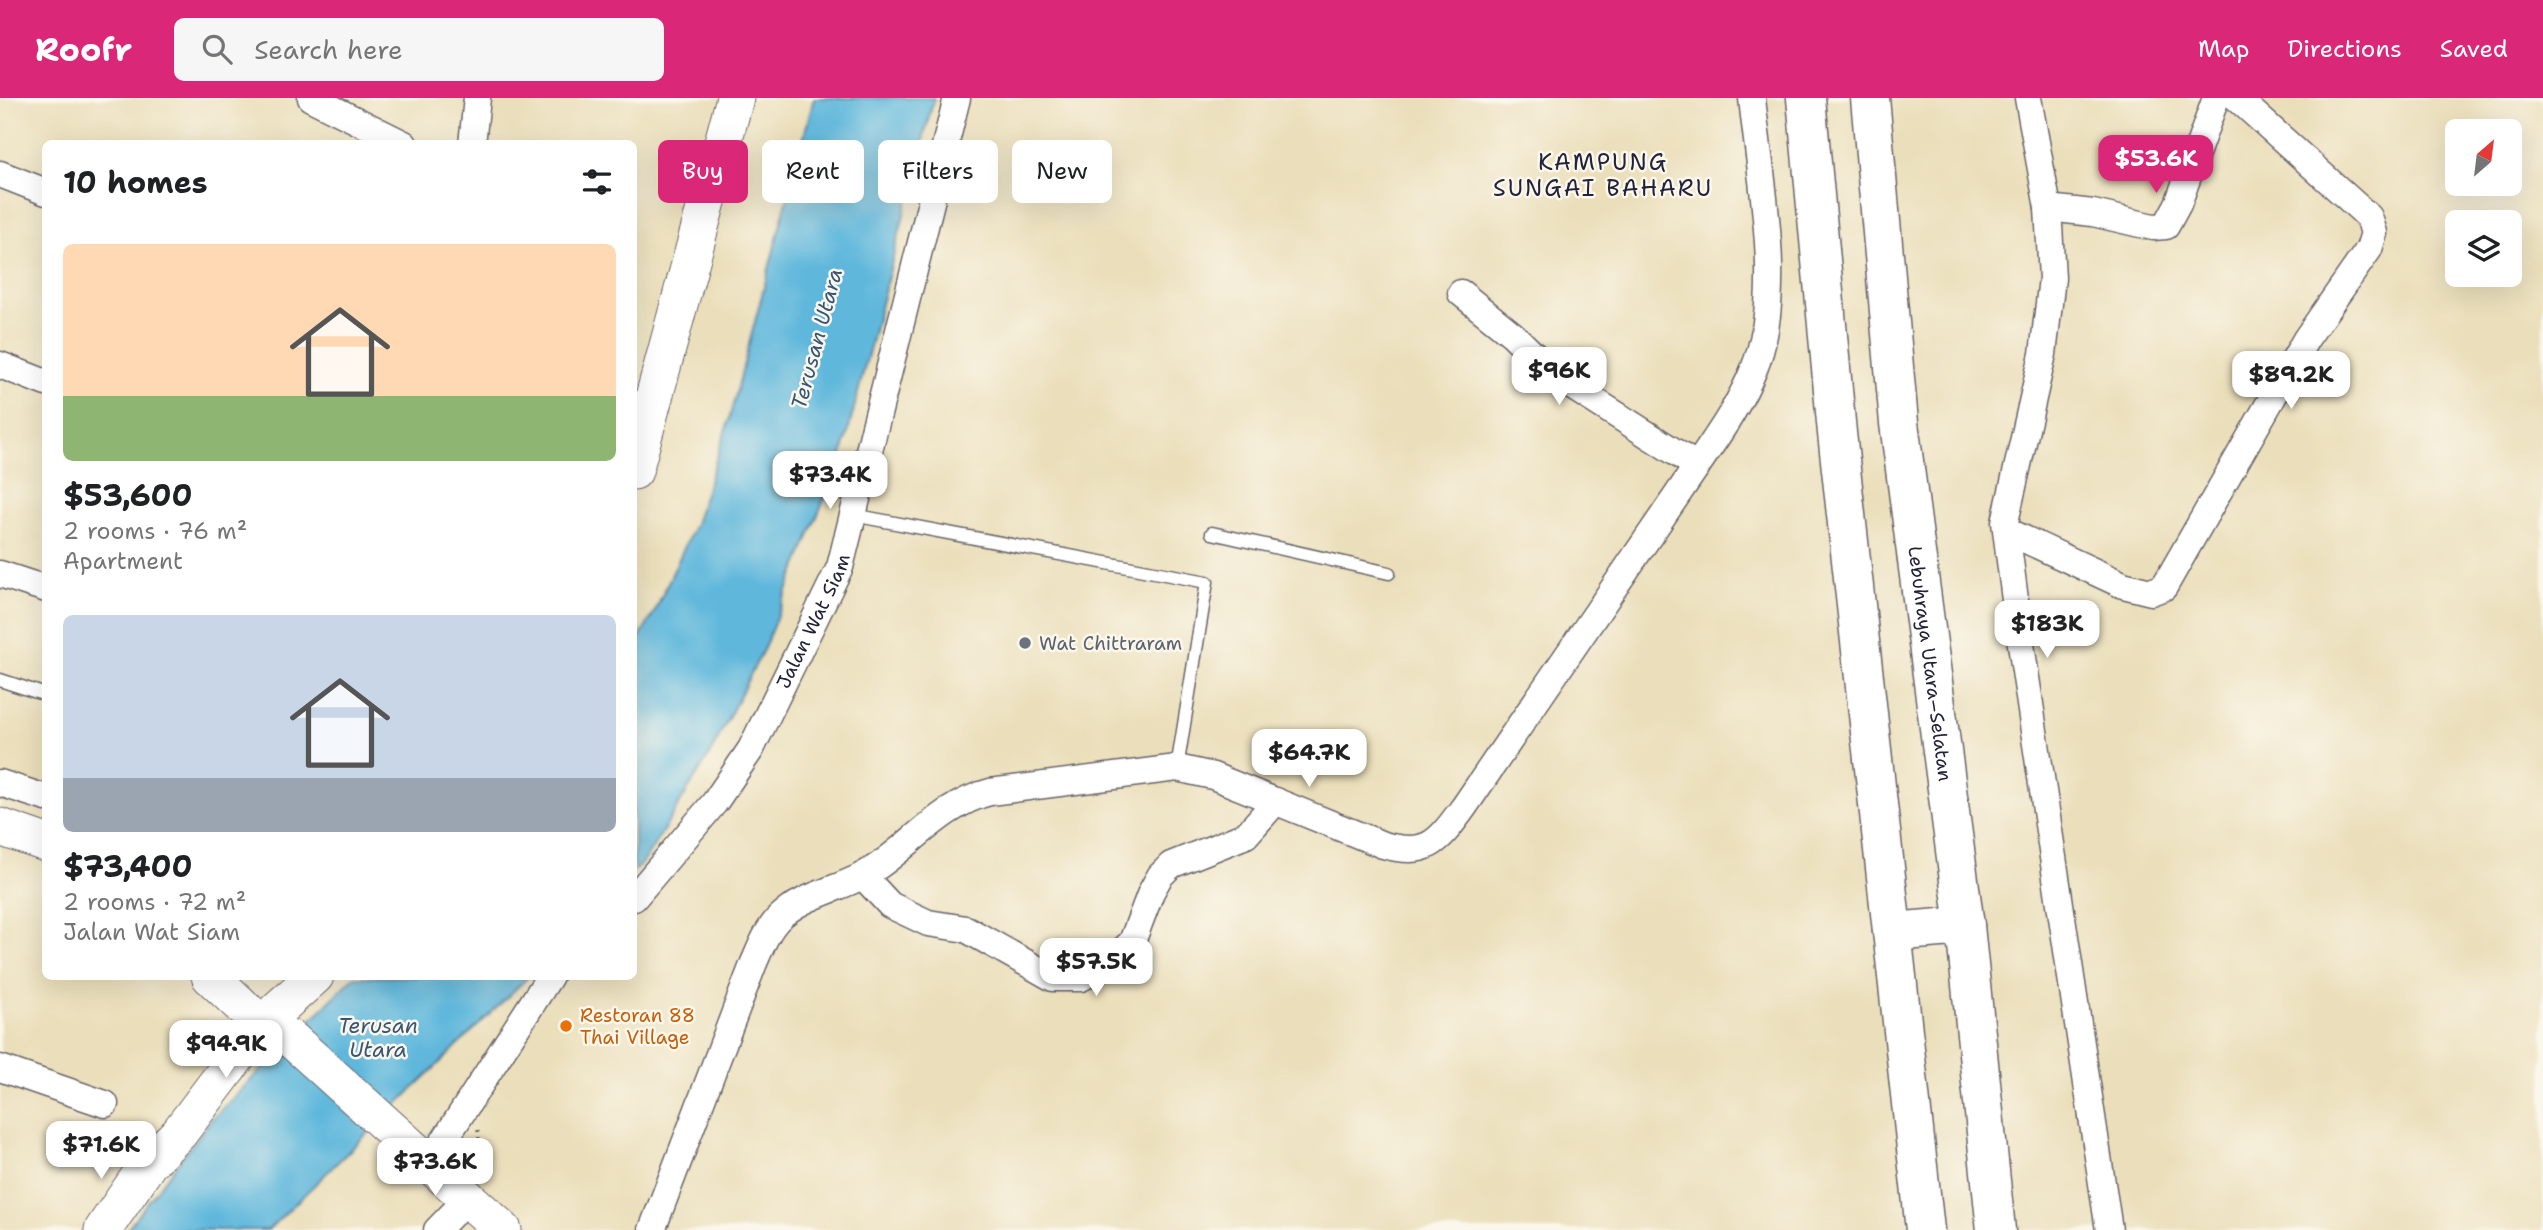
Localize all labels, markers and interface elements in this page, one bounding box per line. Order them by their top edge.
search box [174,18,664,81]
text: Roofr [35,27,132,72]
icon: search [198,30,236,68]
text: Search here [254,32,403,67]
text: Map [2198,33,2249,65]
text: Directions [2287,33,2402,65]
text: Saved [2440,33,2508,65]
north arrow [2445,119,2522,196]
map controls [2445,119,2522,287]
pin: $53.6K [2099,136,2213,195]
chip: Buy [658,140,748,203]
chip: Rent [762,140,864,203]
chip: Filters [878,140,998,203]
chip: New [1012,140,1112,203]
text: $53.6K [2114,143,2198,173]
district label: KAMPUNG SUNGAI BAHARU [1493,147,1713,203]
text: 10 homes [63,162,208,203]
icon: filters [578,163,616,201]
button: layers [2445,210,2522,287]
water label: Terusan Utara [785,266,849,412]
icon: home [277,289,403,415]
pin: $96K [1518,348,1600,407]
pin: $89.2K [2234,352,2348,411]
text: $96K [1528,355,1590,385]
text: $89.2K [2248,359,2334,389]
pin: $73.4K [773,452,887,511]
text: $73.4K [789,459,871,489]
text: $53,600 [63,475,193,516]
text: 2 rooms · 76 m² [63,516,247,546]
street label: Lebuhraya Utara–Selatan [1903,545,1958,783]
text: Apartment [63,546,183,576]
street label: Jalan Wat Siam [770,551,855,692]
pin: $183K [1998,601,2096,660]
text: $183K [2011,608,2083,638]
place label: Wat Chittraram [1039,631,1182,656]
marker: Wat Chittraram [1017,635,1033,651]
icon: home [277,660,403,786]
pin: $64.7K [1252,730,1366,789]
text: $64.7K [1268,737,1350,767]
text: $73,400 [63,846,192,887]
text: 2 rooms · 72 m² [63,887,246,917]
text: Jalan Wat Siam [63,917,240,947]
pin: $57.5K [1039,939,1153,998]
text: $57.5K [1056,946,1136,976]
place label: Restoran 88 Thai Village [580,1003,695,1050]
water label: Terusan Utara [338,1012,418,1064]
marker: Restoran 88 Thai Village [558,1018,574,1034]
pin: $94.9K [169,1020,283,1080]
text: $94.9K [185,1028,267,1058]
pin: $71.6K [44,1122,158,1181]
text: $71.6K [62,1129,140,1159]
pin: $73.6K [378,1138,492,1198]
text: $73.6K [393,1146,477,1176]

